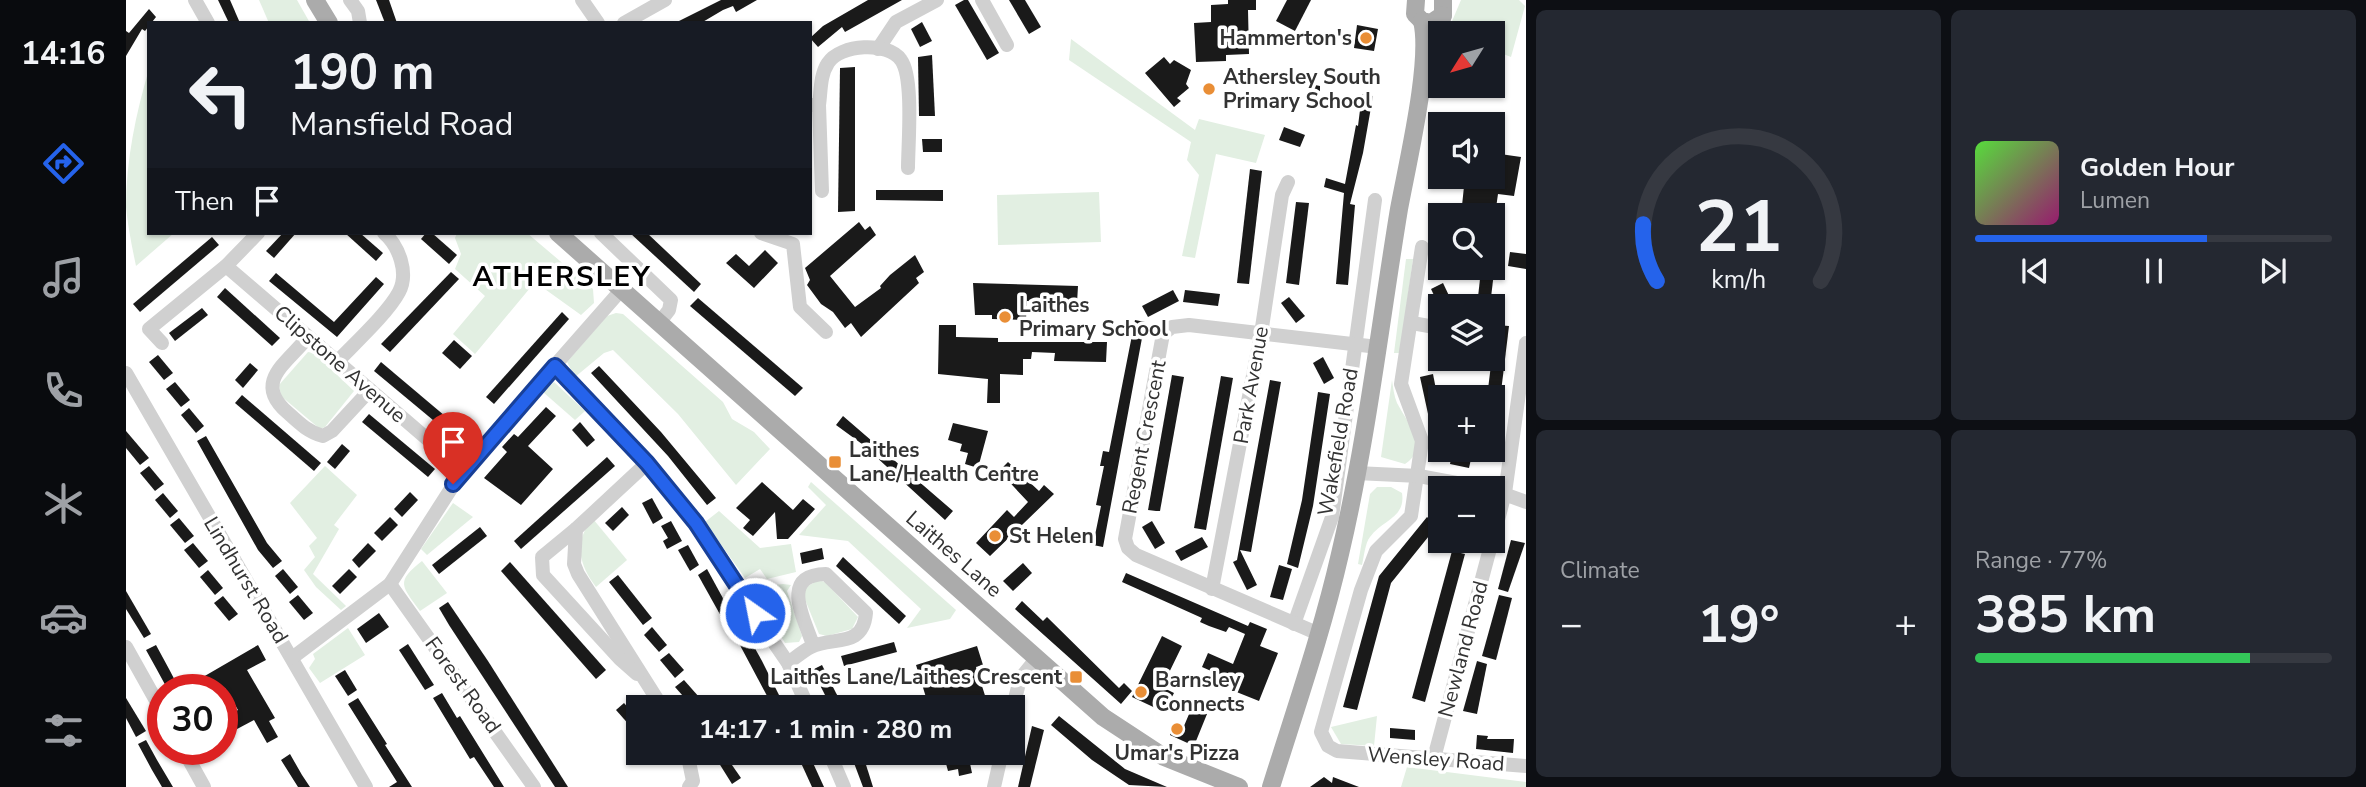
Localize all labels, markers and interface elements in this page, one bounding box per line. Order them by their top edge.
north arrow [1428,21,1505,98]
map controls [1428,21,1505,553]
place label: Hammerton's [1220,24,1352,52]
marker: Hammerton's [1358,30,1374,46]
text: 14:16 [21,32,105,75]
text: 190 m [290,39,434,106]
icon: left [175,49,266,140]
place label: Athersley South Primary School [1223,63,1381,115]
marker: Athersley South Primary School [1201,81,1217,97]
text: Mansfield Road [290,103,513,146]
button: sound [1428,112,1505,189]
icon: directions [39,139,88,188]
text: Golden Hour [2080,150,2235,185]
text: 21 [1695,178,1782,278]
icon: arrive [248,182,286,220]
text: Then [175,184,234,219]
text: Lumen [2080,185,2150,216]
button: search [1428,203,1505,280]
icon: previous [2016,252,2054,290]
icon: pause [2135,252,2173,290]
icon: next [2254,252,2292,290]
icon: music [39,253,88,302]
district label: ATHERSLEY [473,258,651,296]
text: km/h [1711,263,1766,297]
place label: Laithes Primary School [1019,291,1168,343]
button: layers [1428,294,1505,371]
street label: Clipstone Avenue [268,299,412,429]
marker: Laithes Primary School [997,309,1013,325]
street label: Park Avenue [1227,324,1275,446]
street label: Regent Crescent [1115,357,1173,516]
icon: phone [39,366,88,415]
street label: Wakefield Road [1311,366,1365,518]
button: + [1428,385,1505,462]
pin [423,412,483,484]
icon: arrive [434,423,472,461]
place label: Laithes Lane/Health Centre [849,436,1039,488]
marker: Laithes Lane/Health Centre [827,454,843,470]
button: − [1428,476,1505,553]
icon: climate [39,479,88,528]
street label: Laithes Lane [900,504,1008,604]
street label: Lindhurst Road [197,511,295,649]
place label: St Helen [1009,522,1094,550]
marker: St Helen [987,528,1003,544]
text: Range · 77% [1975,545,2107,576]
text: Climate [1560,555,1640,586]
position arrow [718,576,792,650]
street label: Newland Road [1431,578,1495,720]
text: 385 km [1975,579,2156,650]
text: 19° [1697,589,1780,660]
icon: car [39,593,88,642]
text: − [1560,599,1583,650]
text: + [1894,599,1917,650]
street label: Forest Road [418,631,508,739]
place label: Laithes Lane/Laithes Crescent [770,663,1063,691]
place label: Barnsley Connects [1155,666,1245,718]
marker: Laithes Lane/Laithes Crescent [1068,669,1084,685]
speed limit sign: 30 [147,674,238,765]
marker: Barnsley Connects [1133,684,1149,700]
icon: filters [39,706,88,755]
text: 14:17 · 1 min · 280 m [699,712,952,747]
marker: Umar's Pizza [1169,721,1185,737]
place label: Umar's Pizza [1115,739,1239,767]
street label: Wensley Road [1367,740,1505,778]

